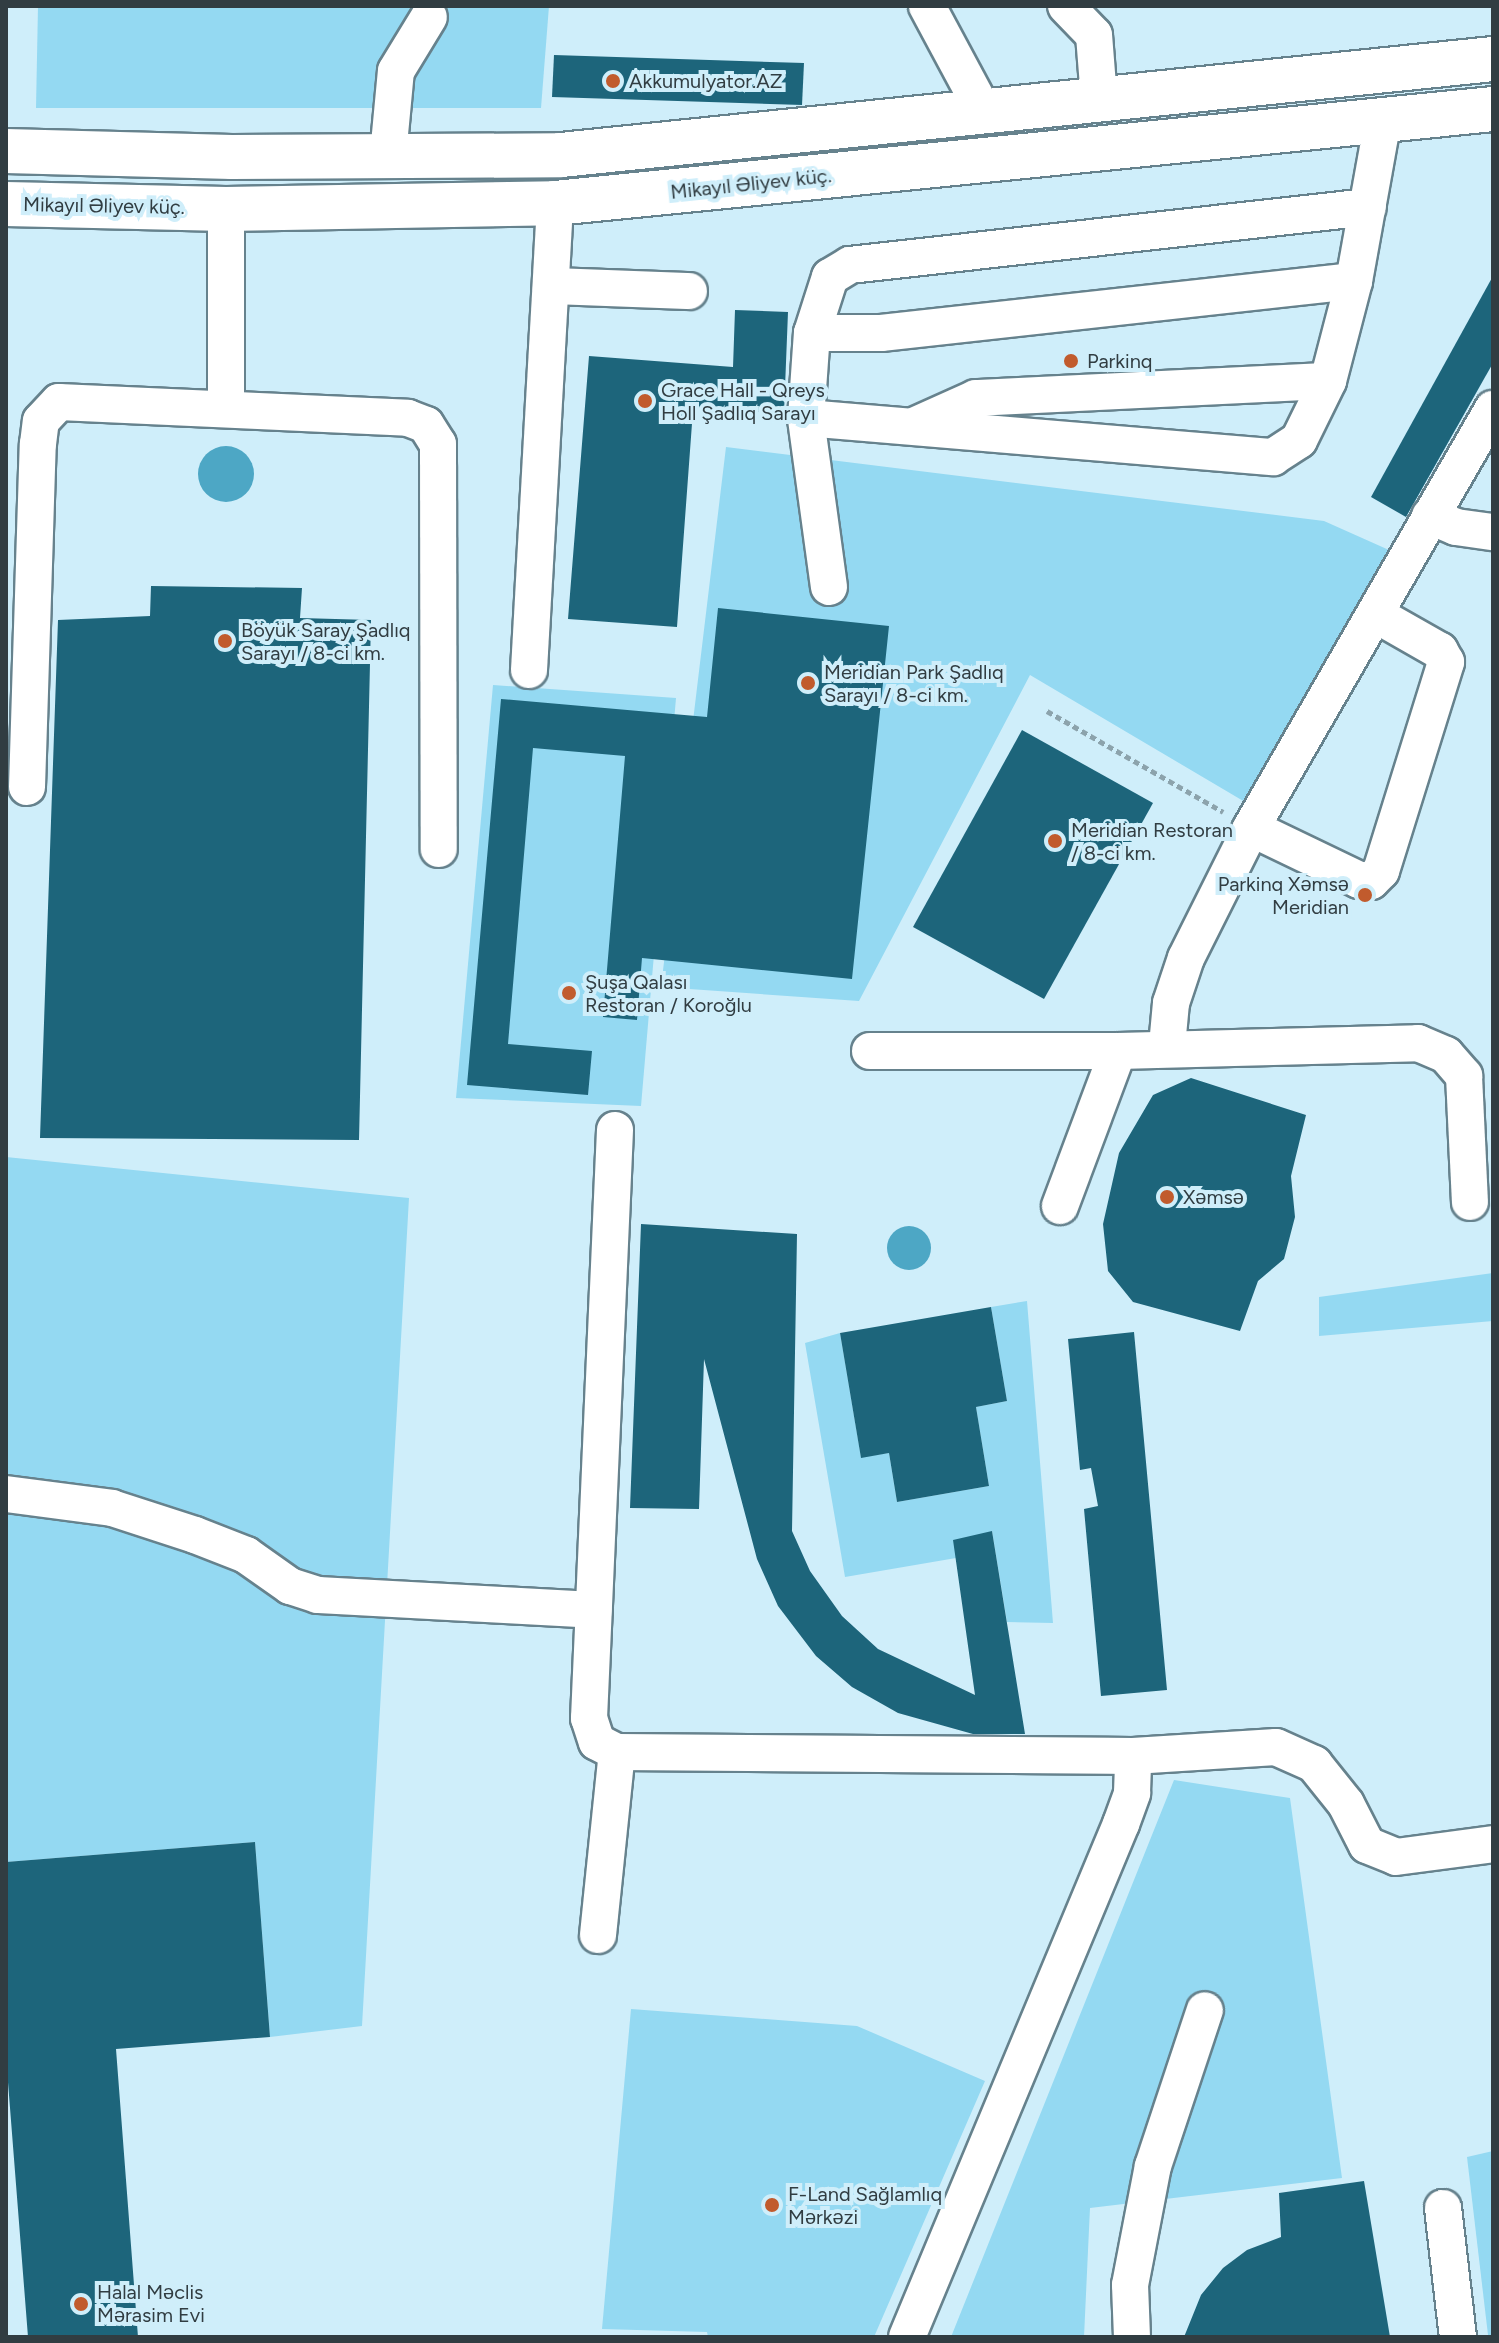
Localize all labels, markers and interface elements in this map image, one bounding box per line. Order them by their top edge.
place label: Akkumulyator.AZ [629,69,783,93]
marker: Akkumulyator.AZ [604,72,622,90]
street label: Mikayıl Əliyev küç. [669,164,833,204]
street label: Mikayıl Əliyev küç. [23,193,185,219]
place label: Parkinq [1087,349,1152,373]
marker: Parkinq [1062,352,1080,370]
place label: Grace Hall - Qreys Holl Şadlıq Sarayı [661,378,825,425]
marker: Grace Hall - Qreys Holl Şadlıq Sarayı [636,392,654,410]
place label: Böyük Saray Şadlıq Sarayı / 8-ci km. [241,618,410,665]
marker: Böyük Saray Şadlıq Sarayı / 8-ci km. [216,632,234,650]
place label: Meridian Park Şadlıq Sarayı / 8-ci km. [824,660,1004,707]
marker: Meridian Park Şadlıq Sarayı / 8-ci km. [799,674,817,692]
place label: Meridian Restoran / 8-ci km. [1071,818,1233,865]
marker: Meridian Restoran / 8-ci km. [1046,832,1064,850]
place label: Parkinq Xəmsə Meridian [1218,872,1349,919]
marker: Parkinq Xəmsə Meridian [1356,886,1374,904]
place label: Şuşa Qalası Restoran / Koroğlu [585,970,752,1017]
marker: Şuşa Qalası Restoran / Koroğlu [560,984,578,1002]
place label: Xəmsə [1183,1185,1244,1209]
marker: Xəmsə [1158,1188,1176,1206]
place label: F-Land Sağlamlıq Mərkəzi [788,2182,942,2229]
marker: F-Land Sağlamlıq Mərkəzi [763,2196,781,2214]
place label: Halal Məclis Mərasim Evi [97,2280,205,2327]
marker: Halal Məclis Mərasim Evi [72,2295,90,2313]

